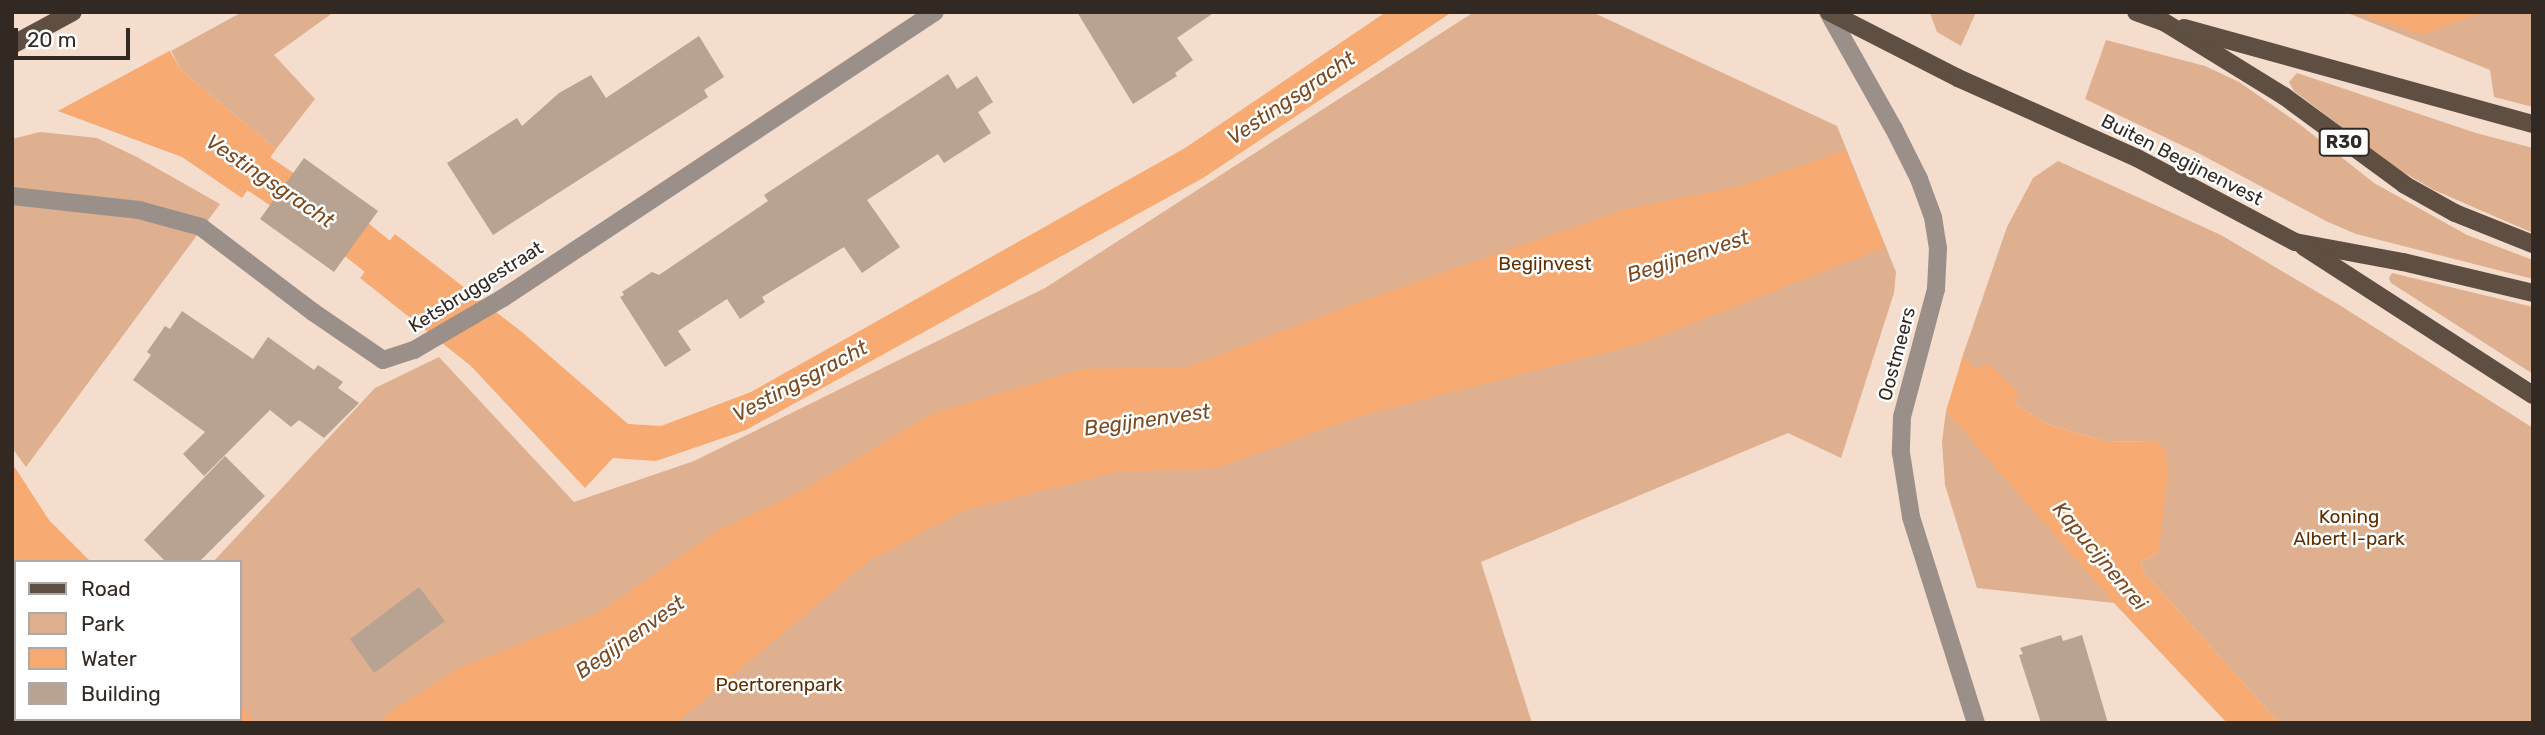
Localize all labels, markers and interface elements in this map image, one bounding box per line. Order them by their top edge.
scale bar [18,14,133,58]
text: 20 m [27,27,76,52]
water label: Vestingsgracht [1222,46,1360,150]
street label: Buiten Begijnenvest [2097,109,2267,211]
road number: R30 [2318,127,2370,156]
water label: Vestingsgracht [201,129,339,233]
water label: Begijnenvest [1624,224,1752,288]
street label: Ketsbruggestraat [405,236,547,338]
park label: Begijnvest [1498,253,1592,275]
street label: Oostmeers [1874,305,1920,403]
water label: Vestingsgracht [728,335,872,427]
water label: Begijnenvest [1082,399,1212,441]
water label: Kapucijnenrei [2047,497,2153,615]
park label: Koning Albert I-park [2293,506,2405,550]
legend [14,560,242,721]
text: Road [81,576,131,601]
water label: Begijnenvest [571,590,689,684]
text: Park [81,611,125,636]
text: Water [81,646,137,671]
park label: Poertorenpark [715,674,843,696]
text: Building [81,681,161,706]

